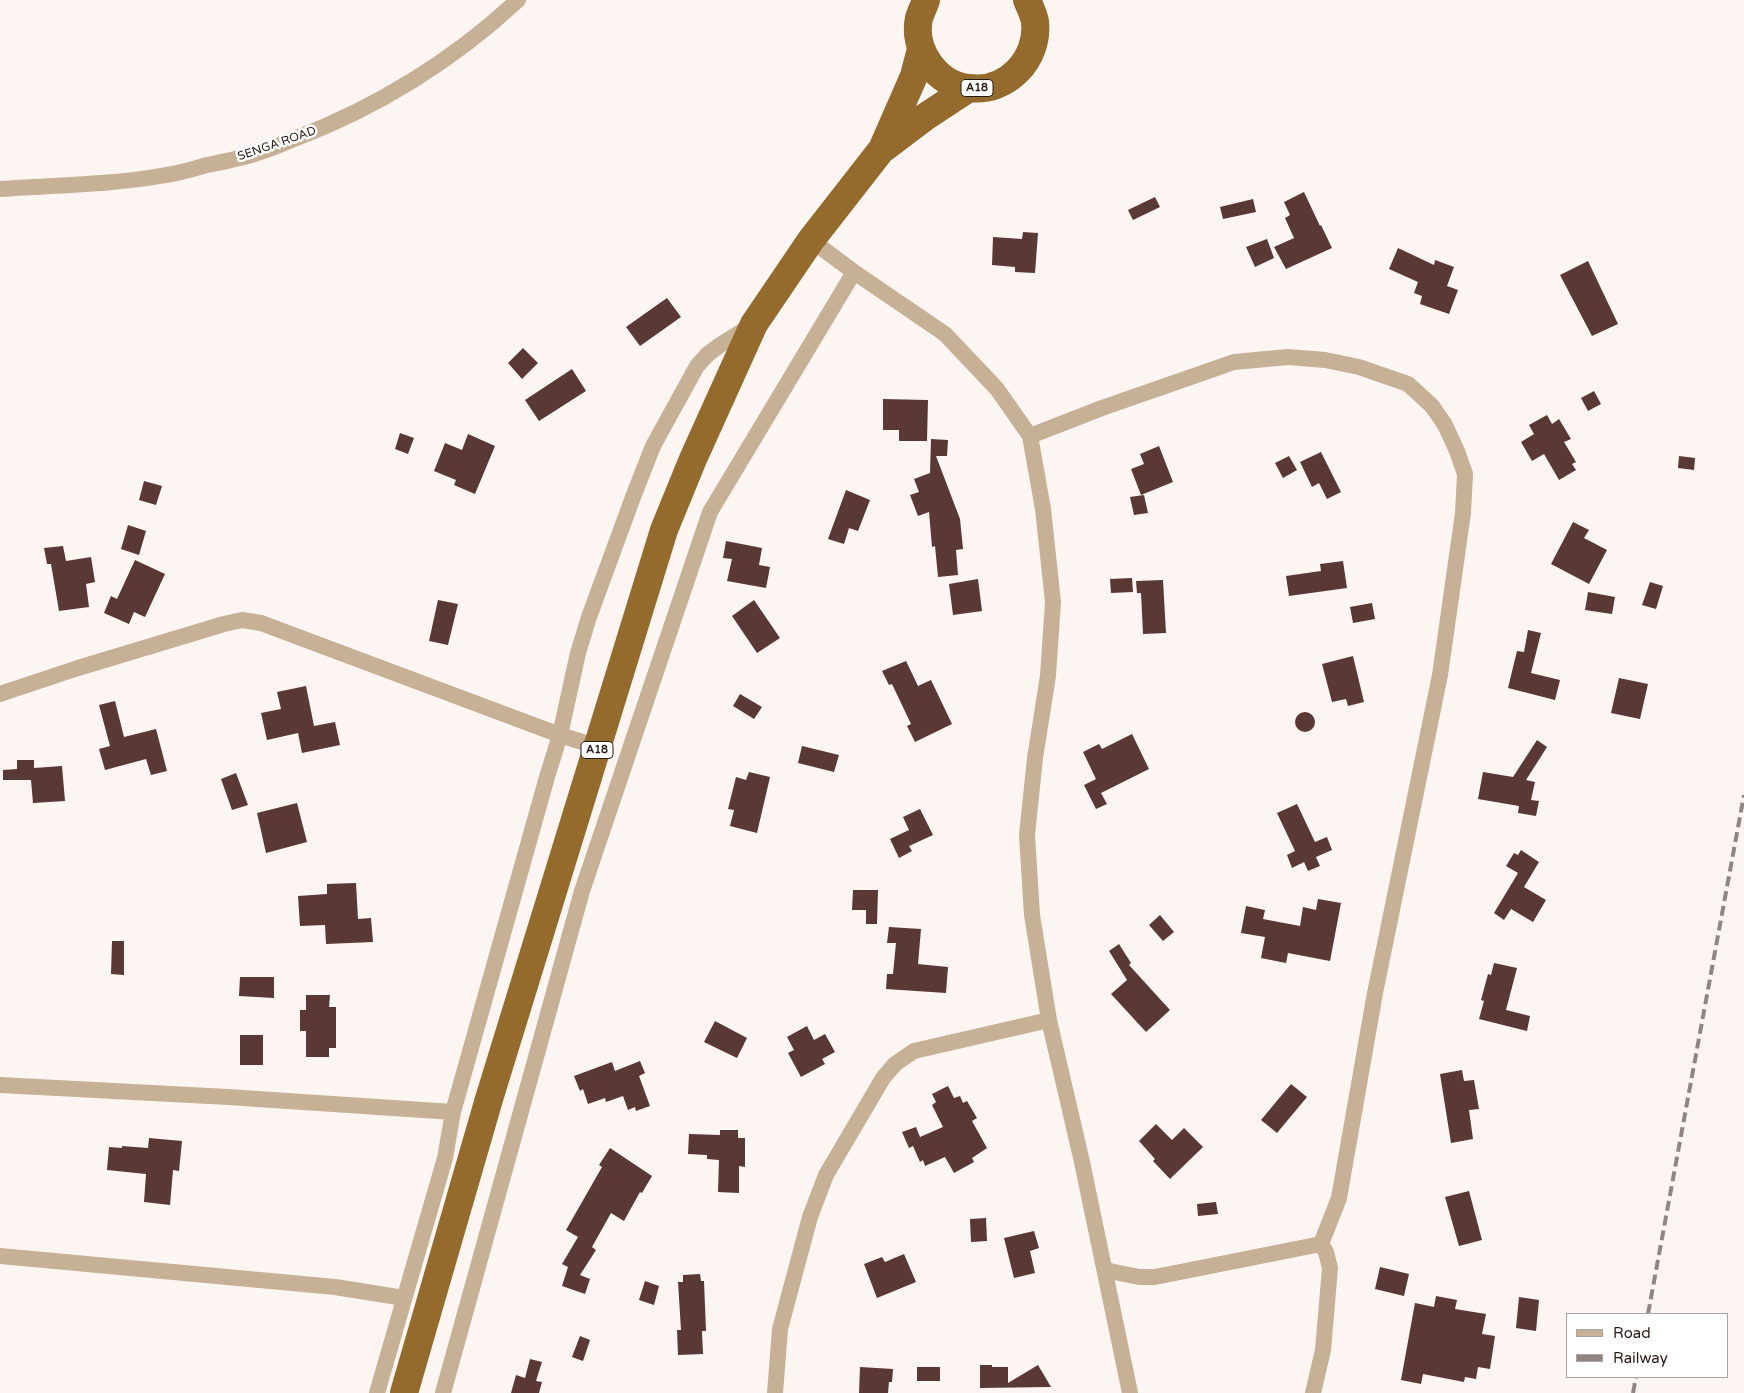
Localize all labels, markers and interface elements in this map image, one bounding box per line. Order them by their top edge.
road number: A18 [961,80,993,96]
street label: SENGA ROAD [236,124,318,164]
road number: A18 [581,742,613,758]
legend [1566,1313,1729,1378]
text: Road [1613,1324,1651,1342]
text: Railway [1613,1349,1668,1367]

